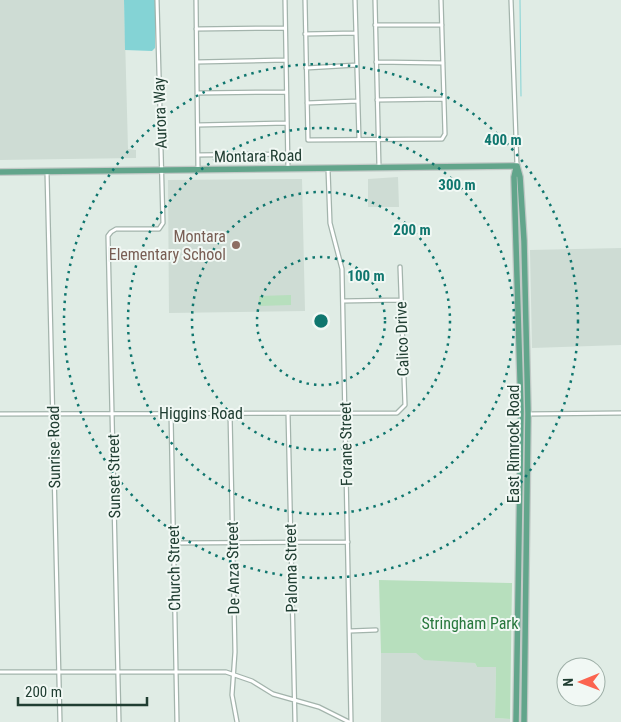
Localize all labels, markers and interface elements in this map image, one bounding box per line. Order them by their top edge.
street label: Aurora Way [149,77,171,149]
text: 400 m [484,131,522,149]
street label: Montara Road [214,146,302,166]
text: 300 m [438,176,476,194]
text: 200 m [393,221,431,239]
place label: Montara Elementary School [109,227,226,264]
marker: Montara Elementary School [230,239,242,251]
text: 100 m [347,267,385,285]
street label: Calico Drive [391,301,413,377]
centre of rings [312,312,330,330]
street label: East Rimrock Road [504,385,523,503]
street label: Forane Street [336,401,356,486]
street label: Higgins Road [159,404,243,423]
street label: Sunrise Road [44,405,64,489]
street label: Sunset Street [104,433,124,518]
street label: De Anza Street [223,521,243,615]
street label: Paloma Street [281,523,301,613]
street label: Church Street [164,525,184,611]
park label: Stringham Park [422,614,519,633]
north arrow [556,657,606,707]
scale bar [18,674,146,706]
text: N [560,678,576,687]
text: 200 m [25,683,62,701]

